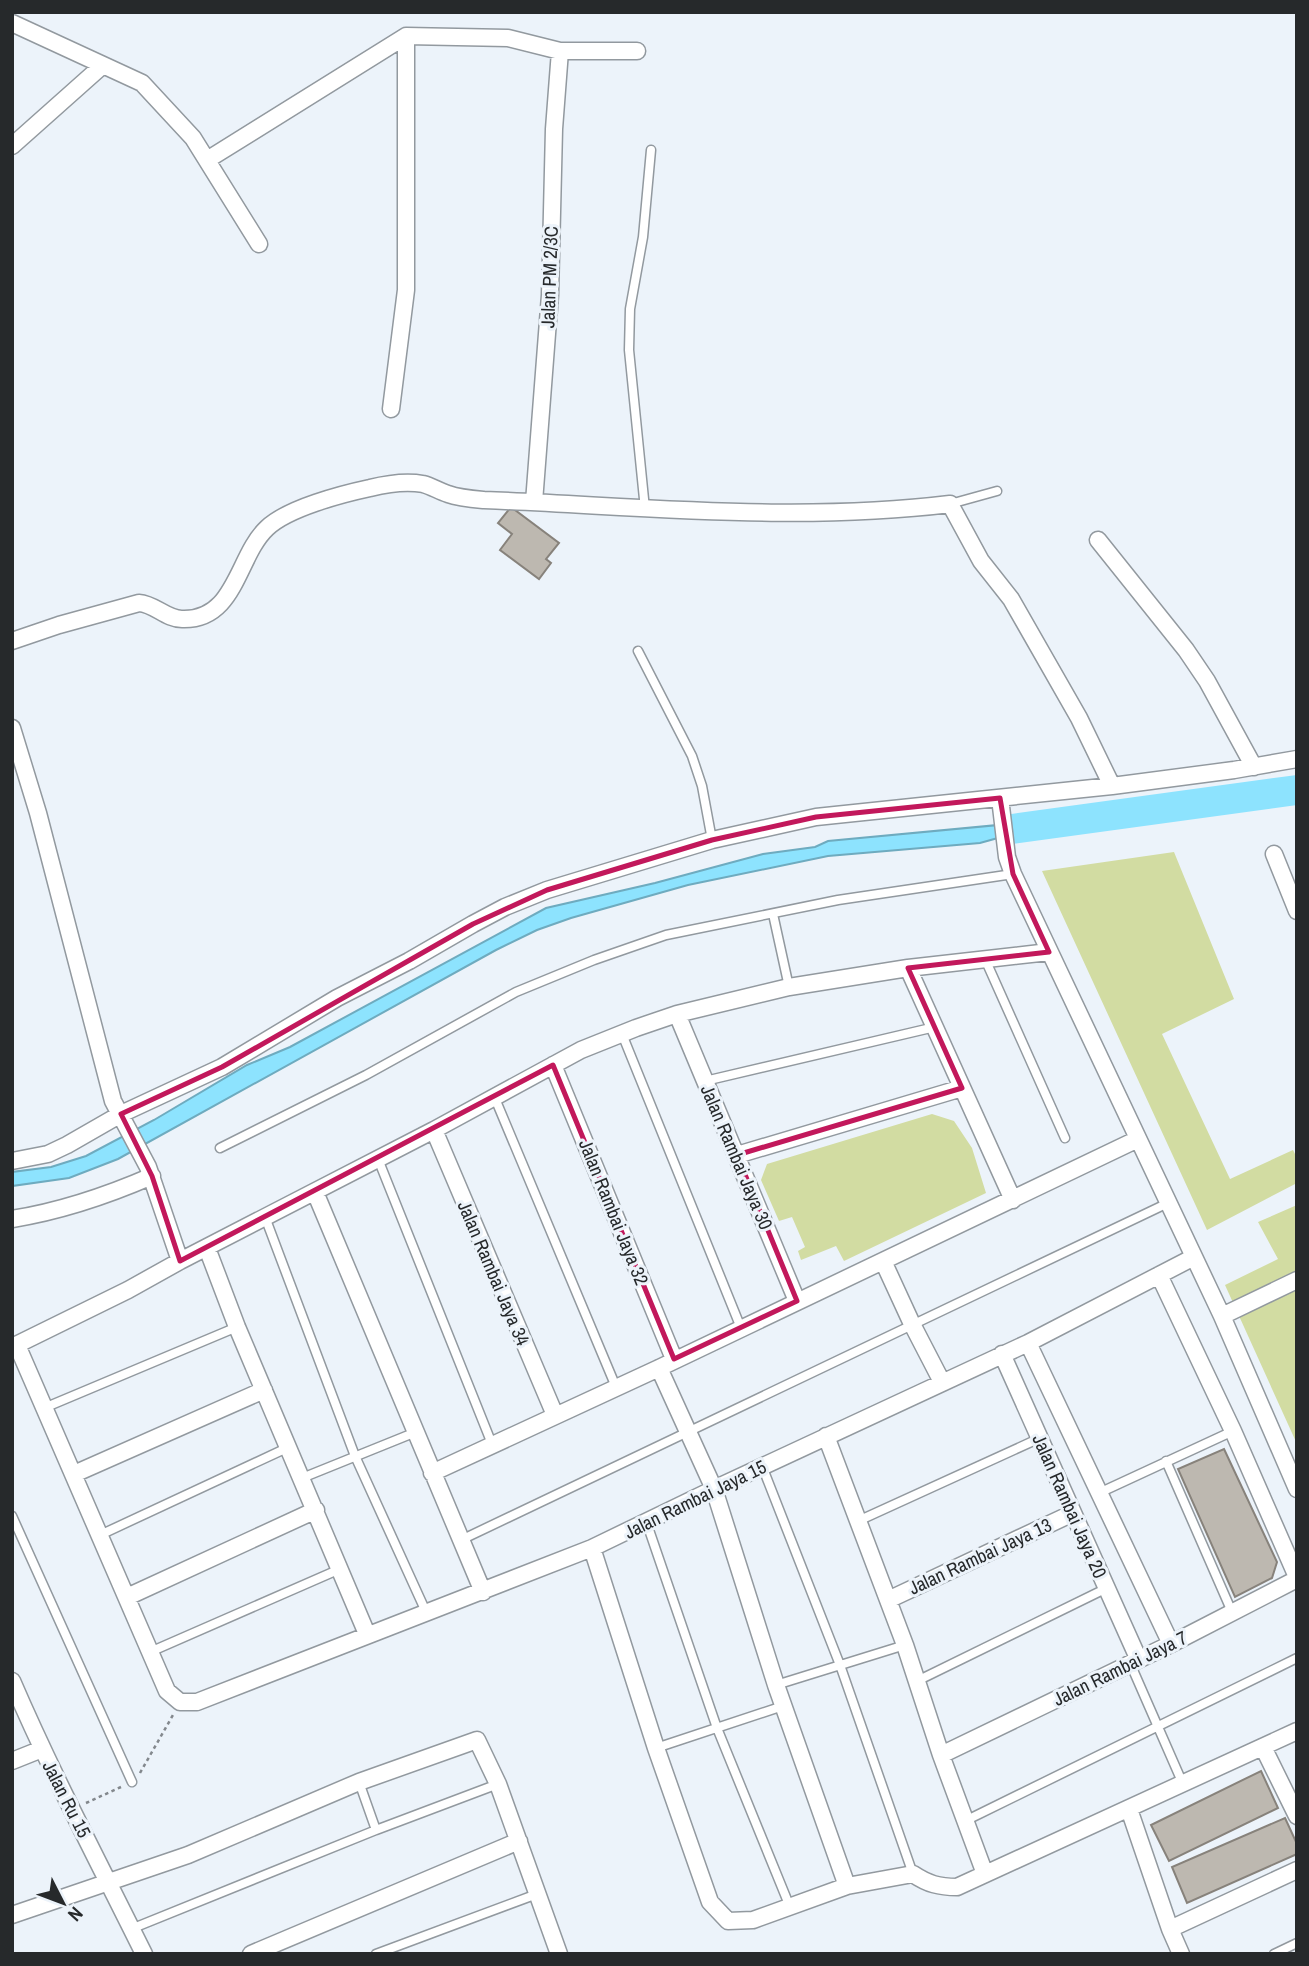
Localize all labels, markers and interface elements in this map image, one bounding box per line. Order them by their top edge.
street label: Jalan PM 2/3C [534,225,564,329]
street label: Jalan Rambai Jaya 30 [695,1081,779,1233]
street label: Jalan Rambai Jaya 32 [573,1135,655,1289]
street label: Jalan Rambai Jaya 34 [452,1197,536,1350]
street label: Jalan Rambai Jaya 20 [1027,1430,1113,1582]
street label: Jalan Rambai Jaya 15 [620,1453,771,1545]
street label: Jalan Rambai Jaya 13 [904,1511,1056,1601]
street label: Jalan Rambai Jaya 7 [1049,1624,1192,1712]
street label: Jalan Ru 15 [37,1756,98,1842]
north arrow [28,1868,98,1938]
text: N [62,1901,89,1927]

